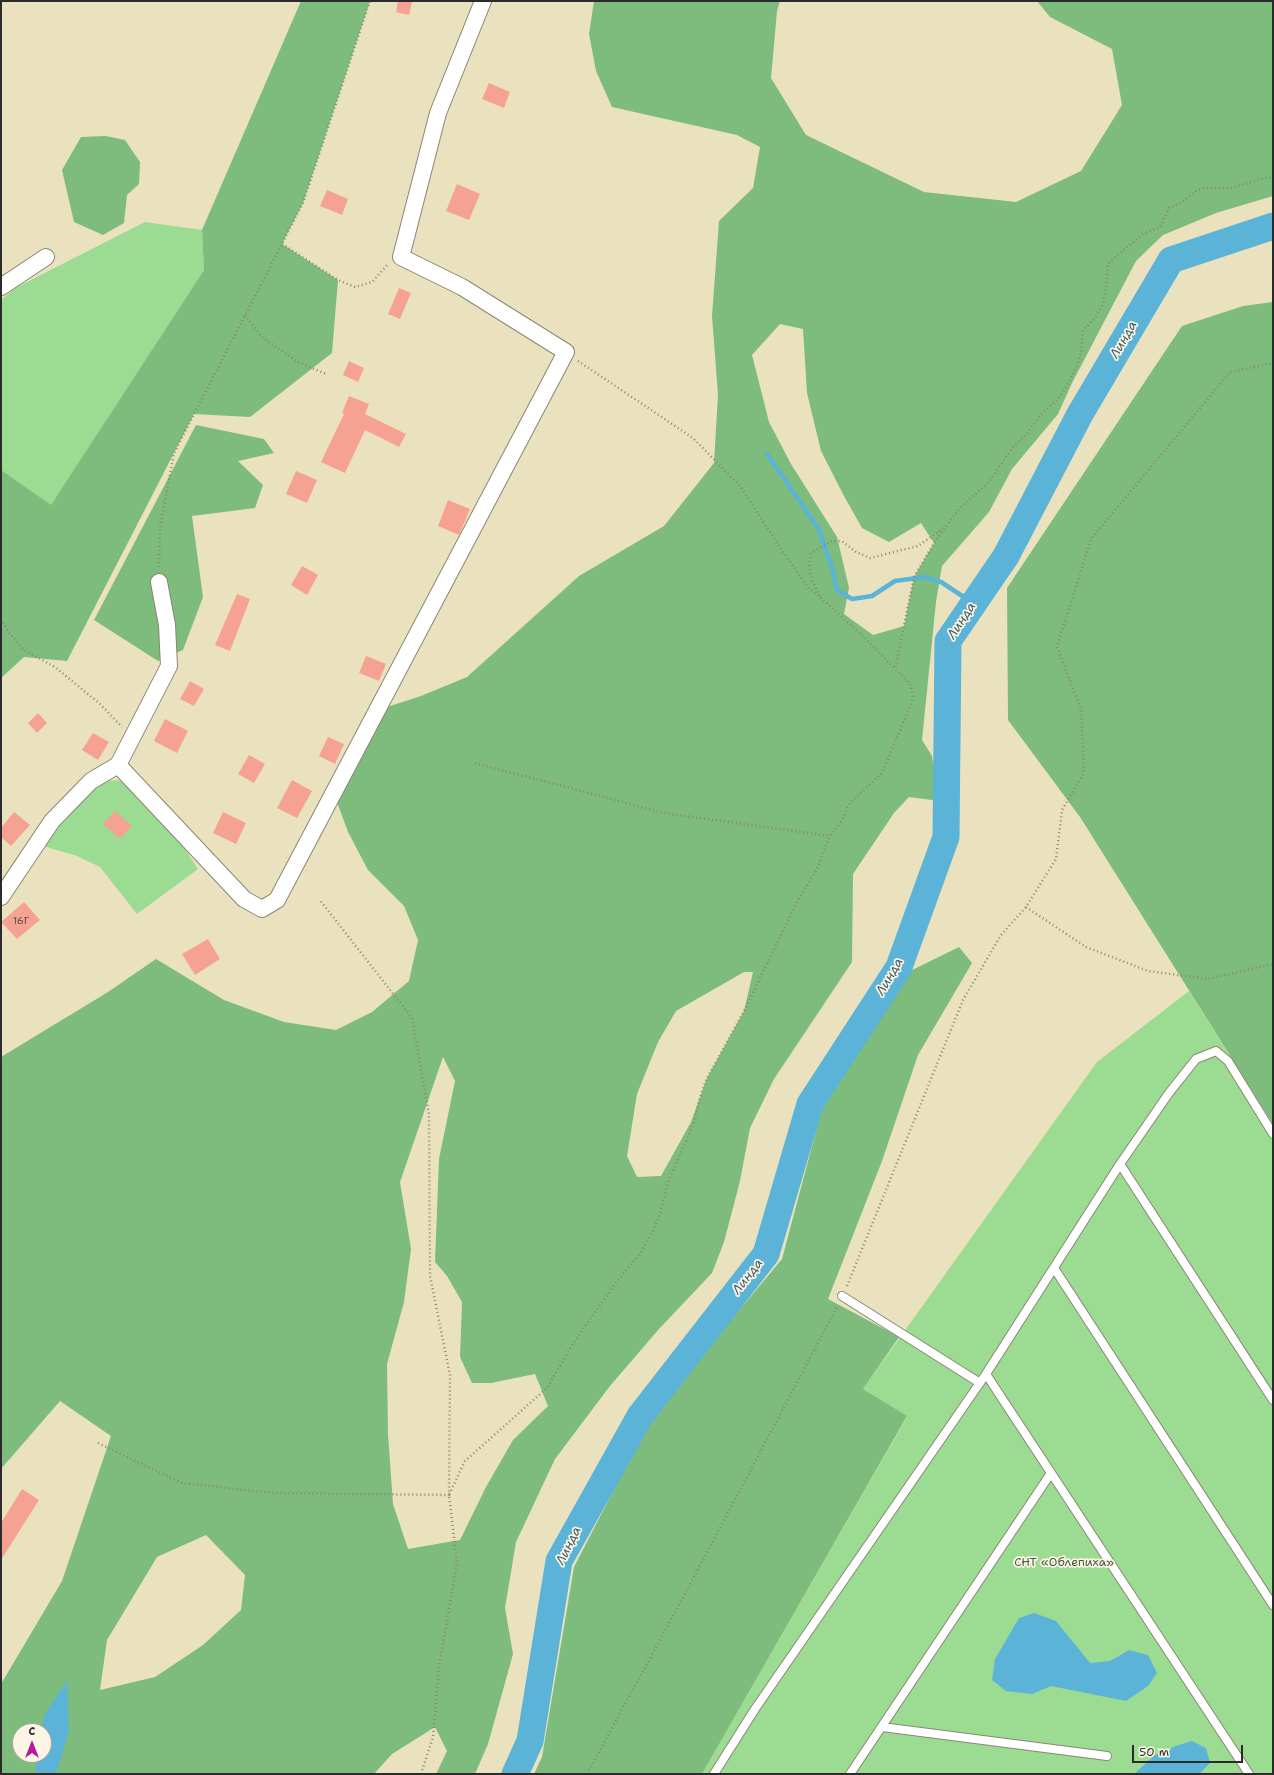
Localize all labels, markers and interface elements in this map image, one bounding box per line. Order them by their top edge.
water label: Линда [1107,318,1141,362]
water label: Линда [944,600,980,642]
house number: 16Г [13,915,29,927]
water label: Линда [873,955,907,999]
water label: Линда [729,1256,767,1298]
water label: Линда [553,1524,585,1568]
park label: СНТ «Облепиха» [1014,1556,1114,1570]
north arrow [12,1723,52,1763]
text: С [29,1724,35,1739]
scale bar [1134,1737,1245,1763]
text: 50 m [1139,1744,1169,1760]

